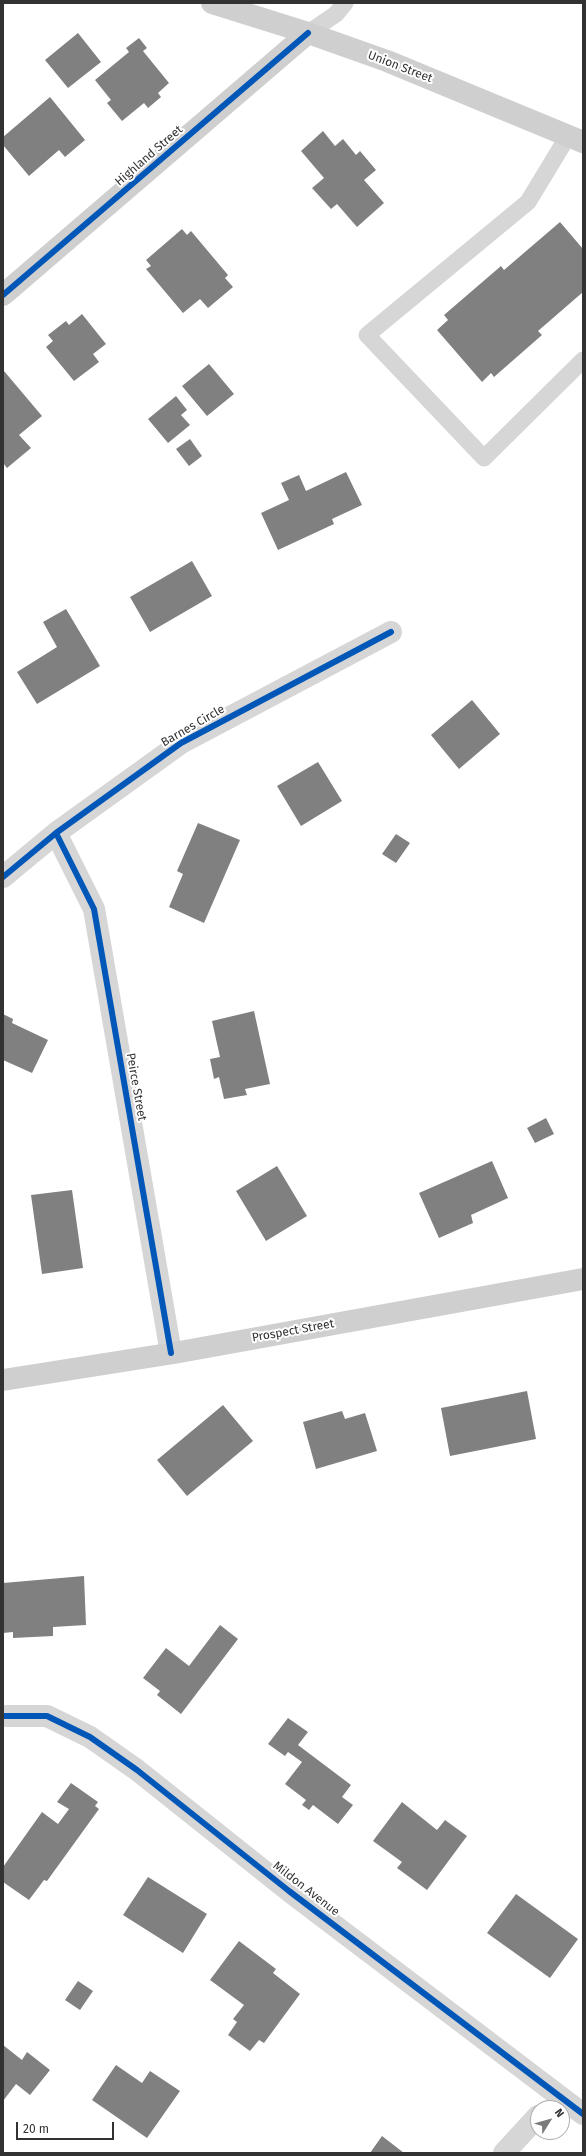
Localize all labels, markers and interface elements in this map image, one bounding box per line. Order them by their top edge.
street label: Union Street [366,48,434,86]
street label: Highland Street [112,123,186,189]
street label: Barnes Circle [159,702,227,750]
street label: Peirce Street [123,1052,149,1122]
street label: Prospect Street [251,1317,335,1345]
street label: Mildon Avenue [270,1859,342,1919]
north arrow [530,2100,570,2140]
text: N [552,2106,567,2120]
scale bar [18,2114,116,2140]
text: 20 m [23,2122,49,2136]

